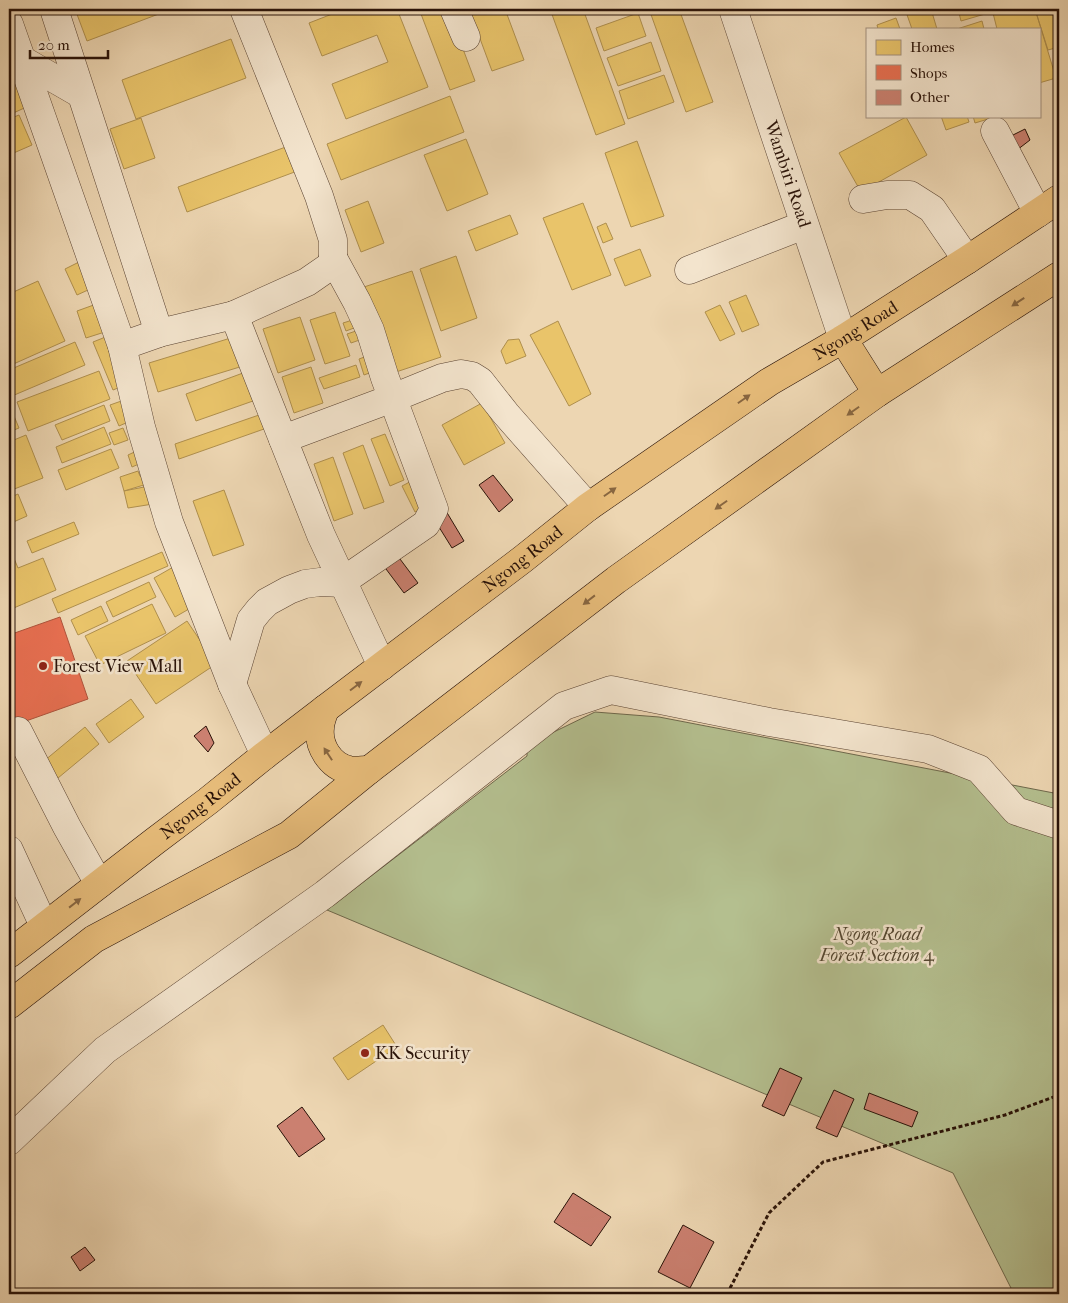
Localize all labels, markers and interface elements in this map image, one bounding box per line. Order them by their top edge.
scale bar [30,28,108,60]
legend [866,28,1040,118]
text: 20 m [38,36,70,54]
text: Homes [910,38,955,56]
text: Shops [910,64,948,82]
text: Other [910,88,950,106]
street label: Wambiri Road [760,117,816,230]
street label: Ngong Road [809,296,902,365]
one-way arrow [1012,298,1025,307]
one-way arrow [737,394,750,404]
one-way arrow [846,406,860,416]
one-way arrow [603,487,617,497]
one-way arrow [714,500,728,510]
street label: Ngong Road [478,521,567,597]
one-way arrow [583,595,596,606]
place label: Forest View Mall [53,656,183,677]
marker: Forest View Mall [37,660,49,672]
one-way arrow [349,680,362,691]
one-way arrow [323,747,332,761]
street label: Ngong Road [156,768,245,844]
one-way arrow [68,897,81,908]
park label: Ngong Road Forest Section 4 [819,924,935,966]
place label: KK Security [375,1043,472,1064]
marker: KK Security [359,1047,371,1059]

